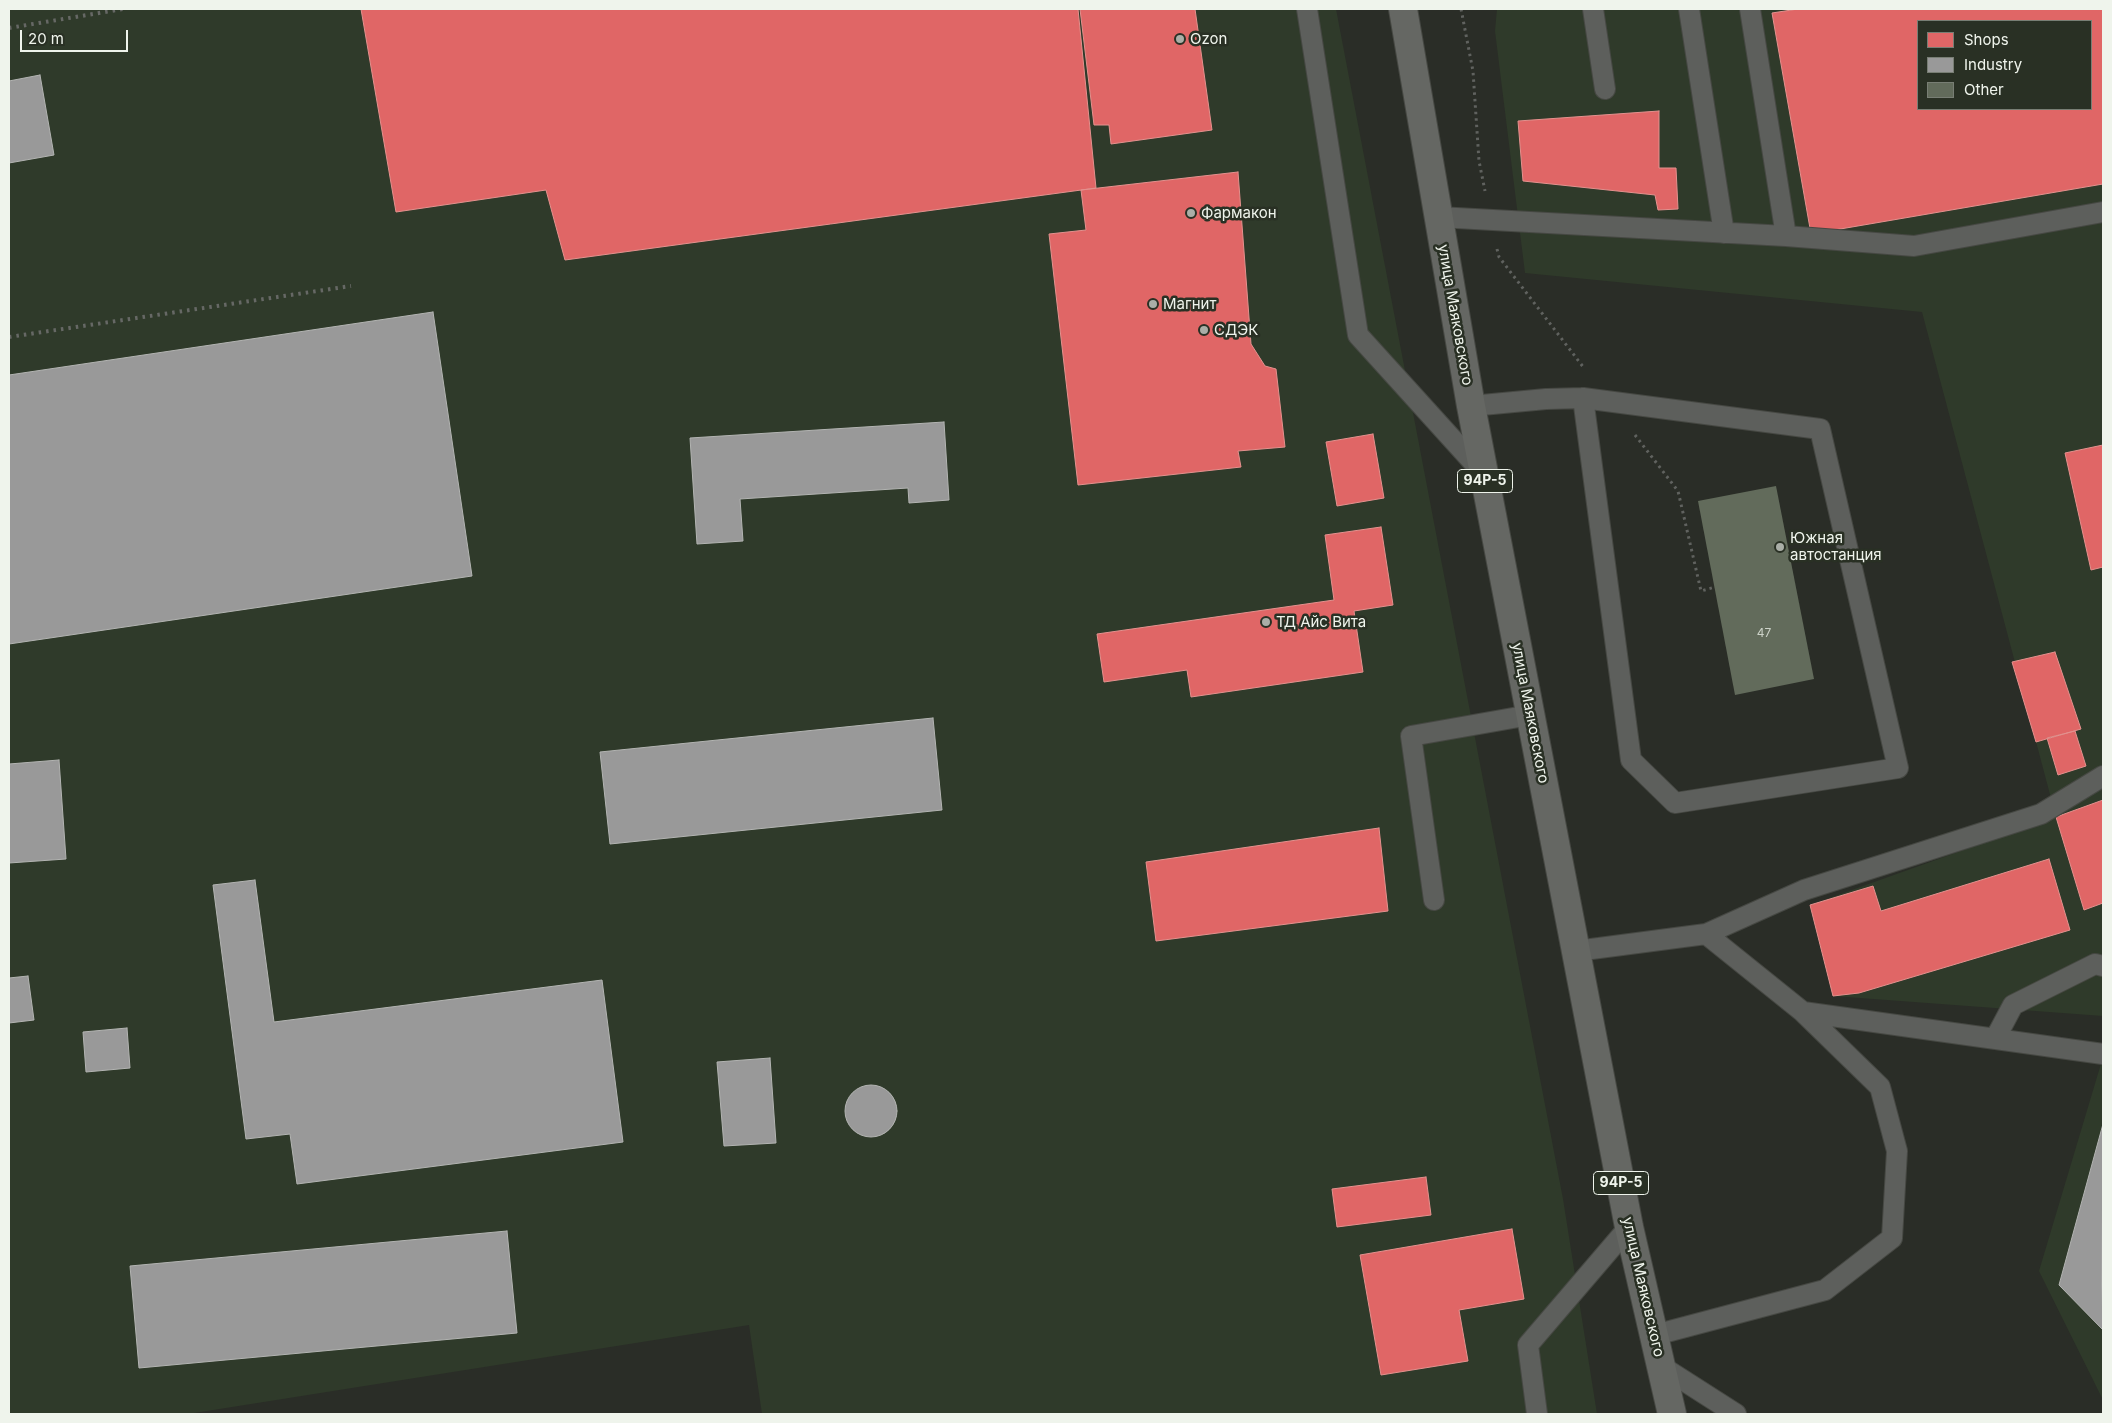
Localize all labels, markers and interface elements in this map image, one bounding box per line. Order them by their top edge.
scale bar [22,20,130,52]
legend [1917,20,2092,110]
text: 20 m [28,29,64,48]
place label: Ozon [1190,30,1227,48]
text: Shops [1964,30,2009,49]
marker: Ozon [1174,33,1186,45]
text: Industry [1964,55,2022,74]
text: Other [1964,80,2004,99]
place label: Фармакон [1201,204,1277,222]
marker: Фармакон [1185,207,1197,219]
street label: улица Маяковского [1434,243,1476,387]
place label: Магнит [1163,295,1216,313]
marker: Магнит [1147,298,1159,310]
place label: СДЭК [1214,321,1258,339]
marker: СДЭК [1198,324,1210,336]
road number: 94Р-5 [1458,470,1512,492]
place label: Южная автостанция [1790,529,1882,564]
marker: Южная автостанция [1774,541,1786,553]
place label: ТД Айс Вита [1276,613,1366,631]
marker: ТД Айс Вита [1260,616,1272,628]
house number: 47 [1757,626,1771,640]
street label: улица Маяковского [1508,641,1552,785]
road number: 94Р-5 [1594,1172,1648,1194]
street label: улица Маяковского [1618,1215,1668,1359]

